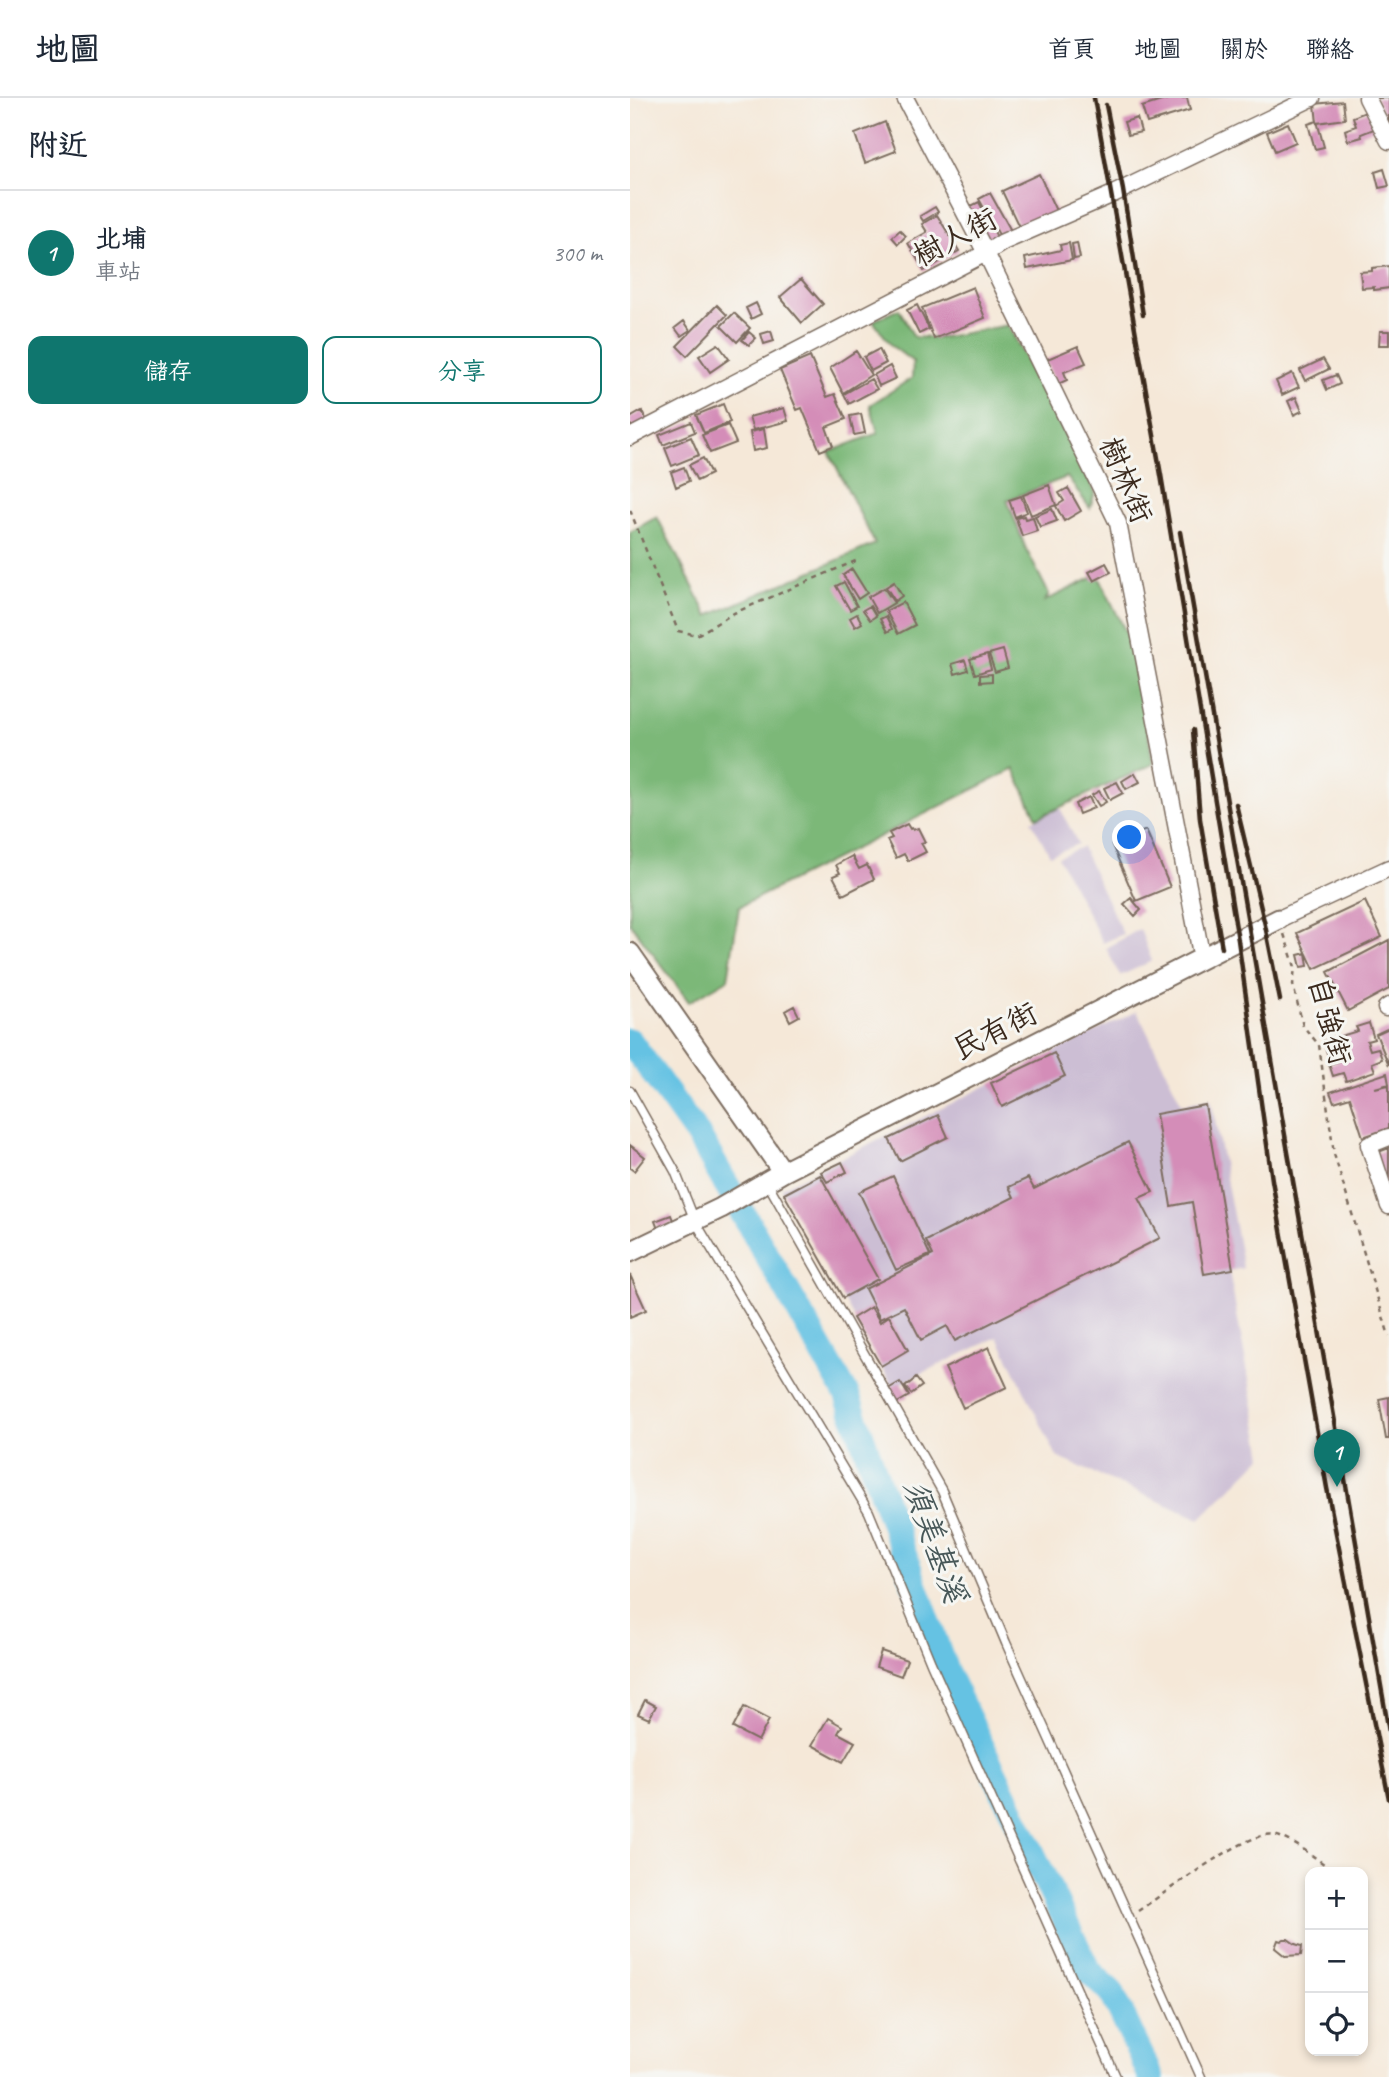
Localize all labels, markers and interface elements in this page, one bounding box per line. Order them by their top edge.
text: 地圖 [35,28,101,70]
text: 首頁 [1048,34,1096,64]
text: 地圖 [1134,34,1182,64]
text: 關於 [1220,34,1268,64]
text: 聯絡 [1306,34,1354,64]
text: 附近 [28,126,88,164]
street label: 樹人街 [906,199,1004,275]
text: 北埔 [95,222,147,255]
text: 1 [46,239,56,268]
text: 300 m [553,239,602,268]
text: 車站 [95,257,141,286]
button: 儲存 [28,336,308,404]
button: 分享 [322,336,602,404]
street label: 樹林街 [1091,431,1161,529]
your location [1112,820,1146,854]
street label: 自強街 [1300,973,1360,1069]
street label: 民有街 [946,994,1044,1068]
pin: 1 [1314,1429,1360,1487]
water label: 須美基溪 [894,1474,977,1610]
map controls [1305,1867,1368,2056]
button: + [1305,1867,1368,1930]
button: − [1305,1930,1368,1993]
button: locate [1305,1993,1368,2056]

